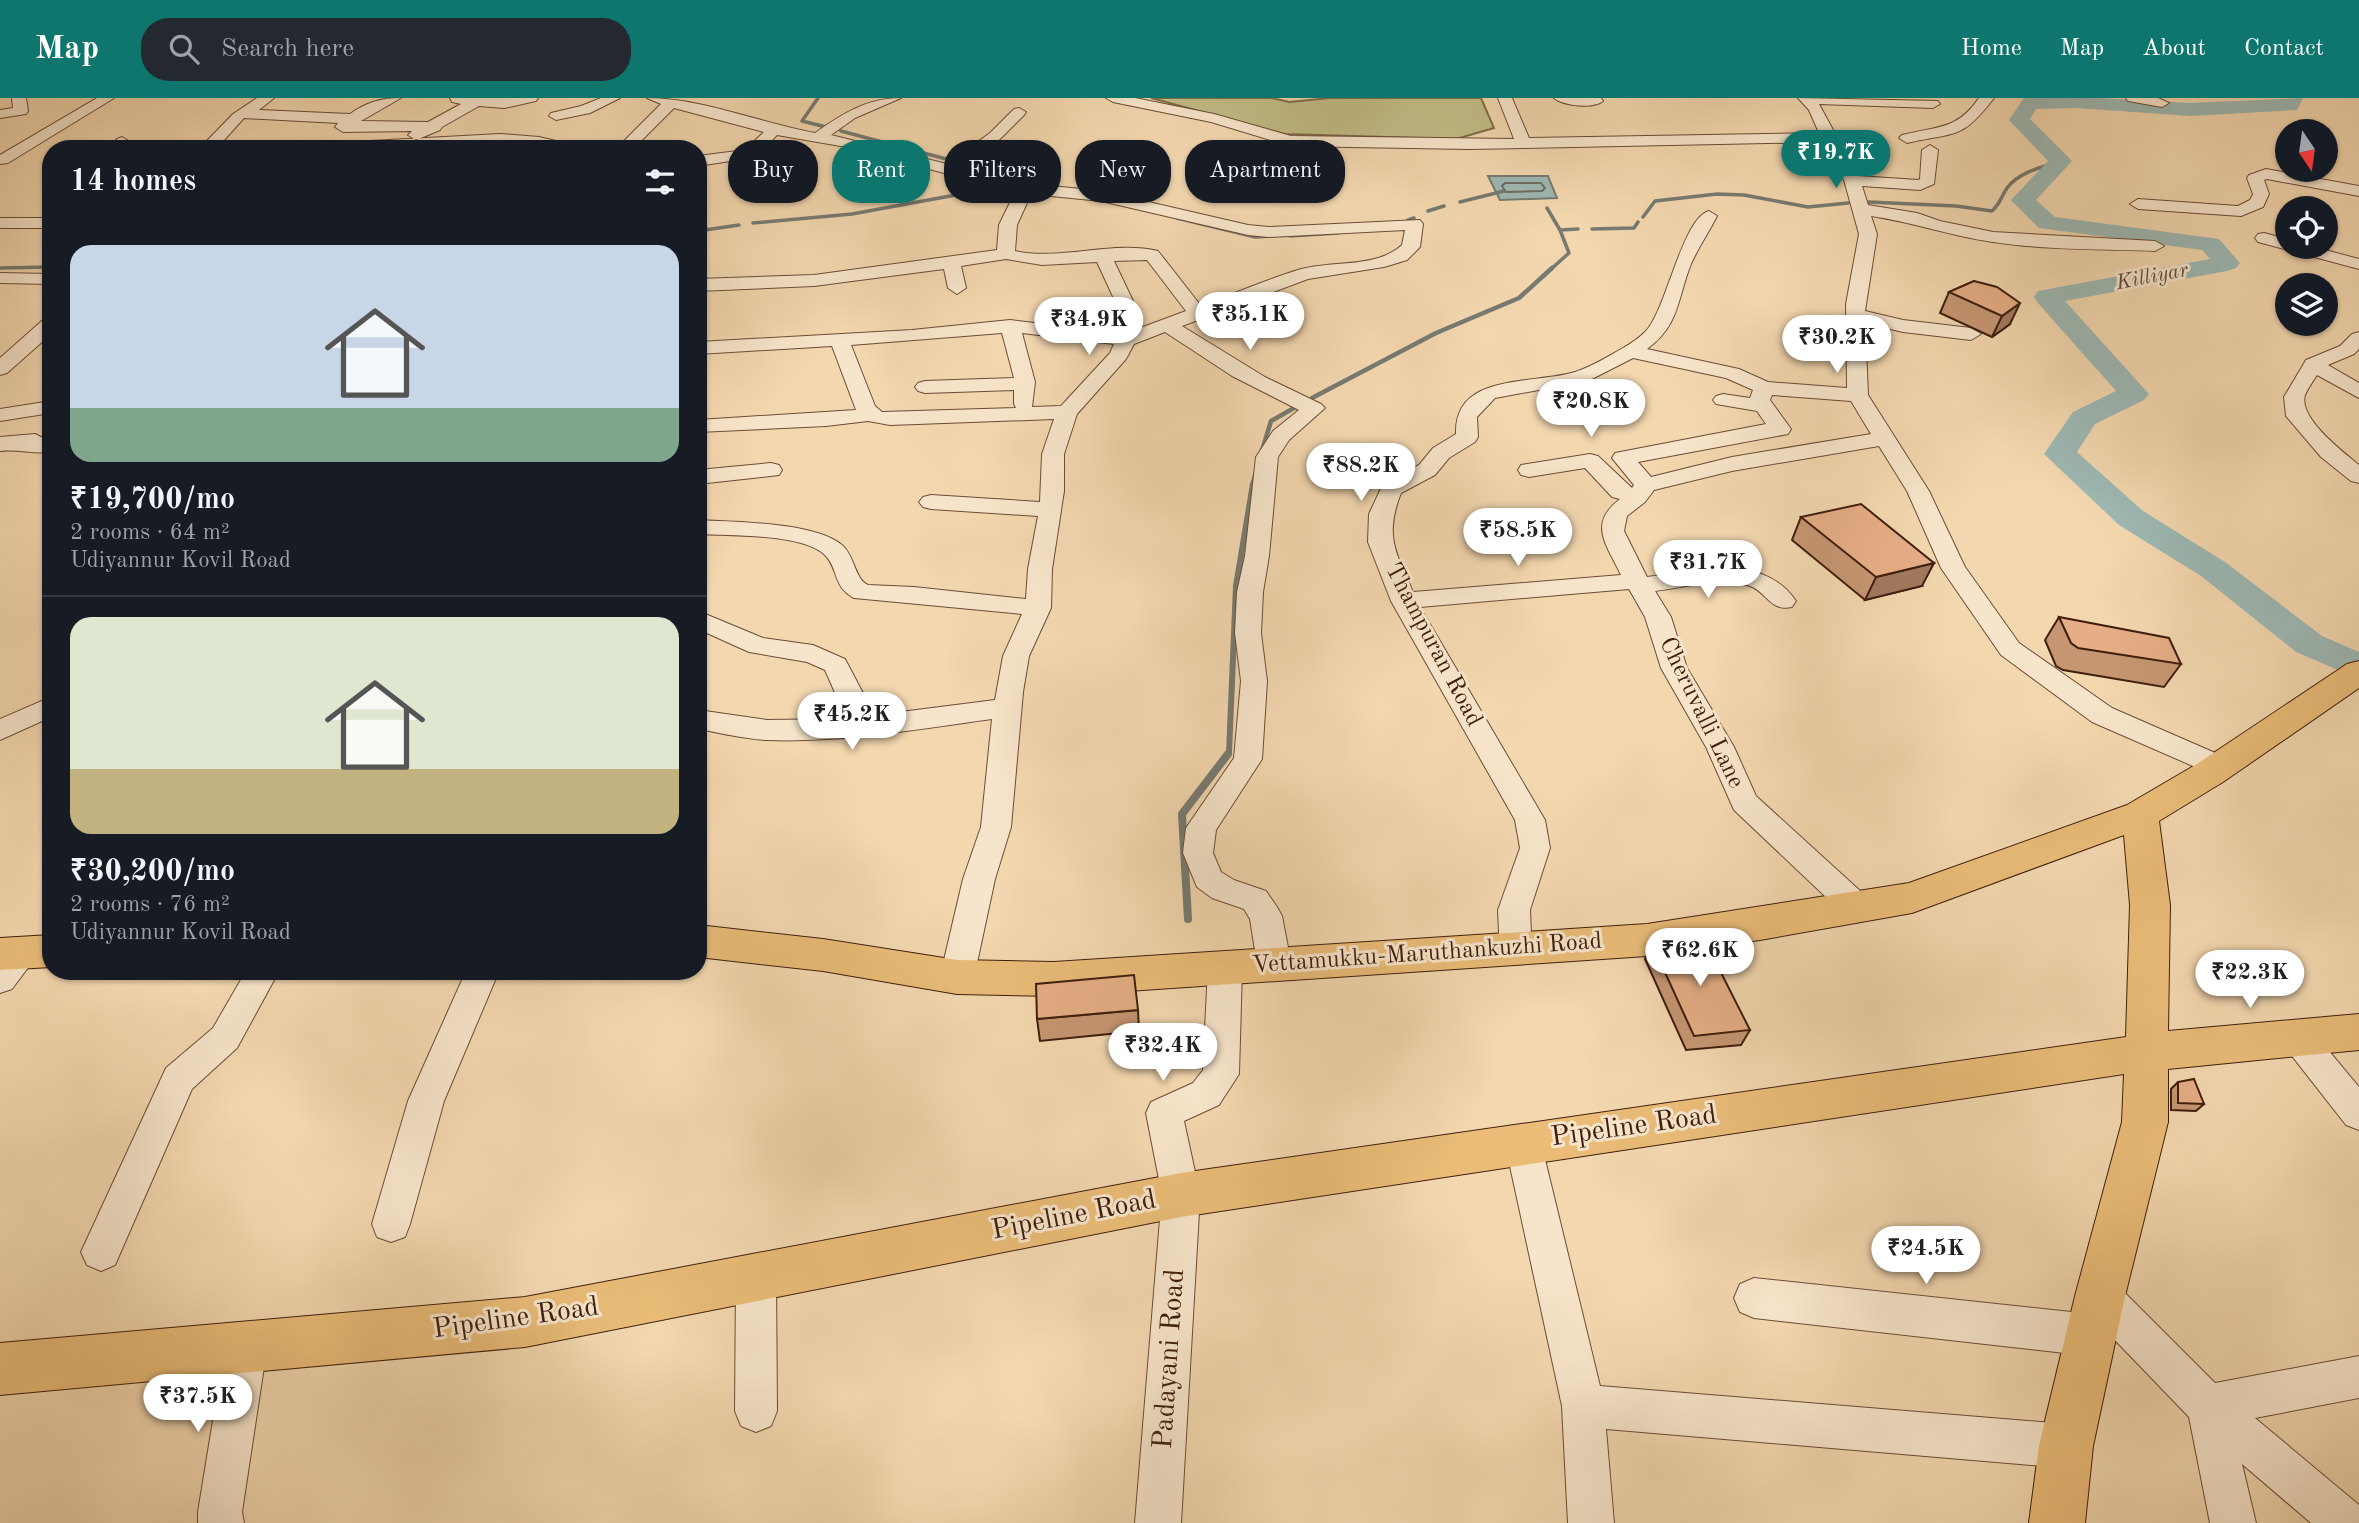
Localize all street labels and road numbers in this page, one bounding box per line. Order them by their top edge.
street label: Thampuran Road [1380,559,1486,731]
street label: Cheruvalli Lane [1654,634,1748,792]
street label: Vettamukku-Maruthankuzhi Road [1251,930,1603,978]
street label: Pipeline Road [1549,1101,1719,1153]
street label: Pipeline Road [989,1186,1159,1246]
street label: Padayani Road [1150,1268,1190,1450]
street label: Pipeline Road [431,1293,601,1345]

